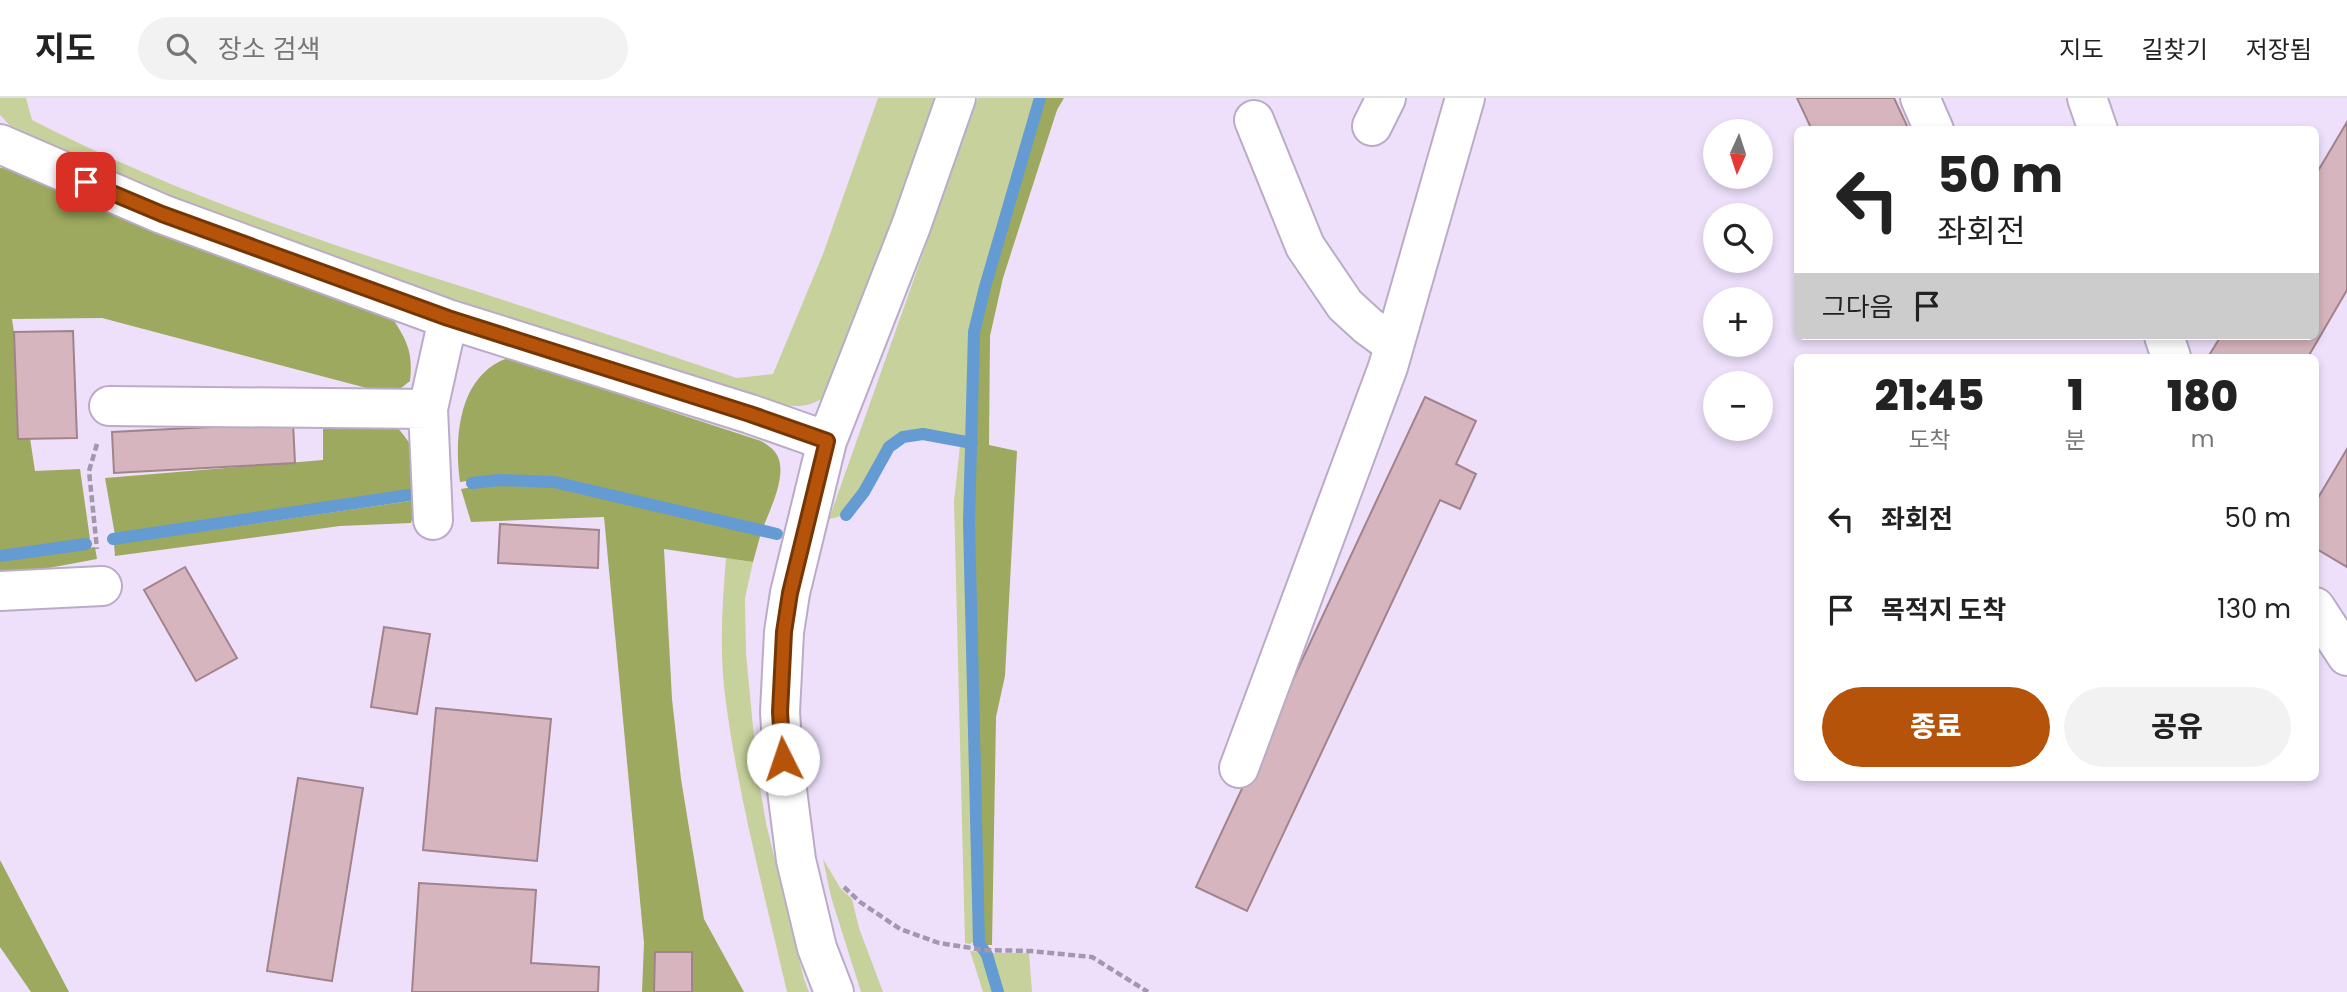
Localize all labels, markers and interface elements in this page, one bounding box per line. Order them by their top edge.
search box [138,17,628,80]
text: 지도 [35,25,96,72]
icon: search [162,29,200,67]
text: 장소 검색 [218,31,320,67]
text: 지도 [2059,33,2104,66]
text: 길찾기 [2142,33,2208,66]
text: 저장됨 [2246,33,2312,66]
north arrow [1703,119,1773,189]
map controls [1703,119,1773,441]
text: 50 m [1937,141,2063,209]
pin [56,152,116,212]
icon: left [1822,154,1913,245]
icon: arrive [67,163,105,201]
button: search [1703,203,1773,273]
text: 좌회전 [1937,208,2025,253]
button: + [1703,287,1773,357]
icon: arrive [1908,287,1946,325]
text: 그다음 [1822,289,1894,325]
text: 21:45 [1875,366,1984,425]
text: 1 [2067,366,2084,425]
text: 180 [2167,367,2238,426]
button: − [1703,371,1773,441]
text: m [2191,423,2214,455]
text: 도착 [1908,424,1951,456]
text: 분 [2065,424,2086,456]
icon: left [1822,500,1860,538]
text: 50 m [2225,500,2291,536]
text: 좌회전 [1881,501,1953,537]
icon: arrive [1822,591,1860,629]
text: 130 m [2217,591,2291,627]
text: 목적지 도착 [1881,592,2006,628]
button: 종료 [1822,687,2050,767]
button: 공유 [2064,687,2291,767]
position arrow [746,722,820,796]

